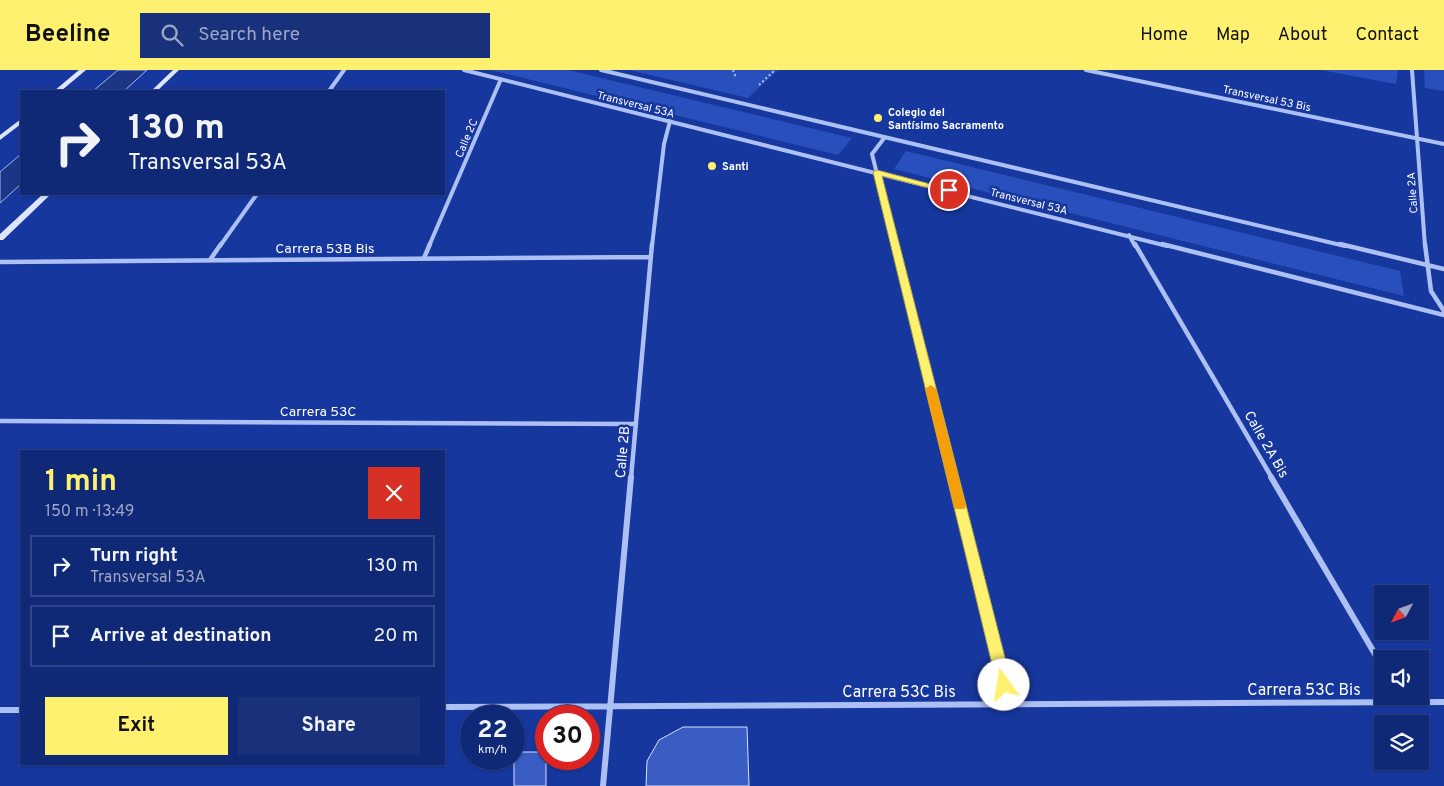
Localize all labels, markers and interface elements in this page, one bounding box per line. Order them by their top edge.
search box [140,13,490,58]
text: Beeline [25,20,110,50]
icon: search [158,21,186,49]
text: Search here [198,23,300,47]
text: Home [1140,24,1188,47]
text: Map [1216,24,1250,47]
text: About [1278,24,1327,47]
text: Contact [1355,24,1419,47]
street label: Transversal 53 Bis [1221,83,1312,115]
street label: Transversal 53A [595,89,676,121]
place label: Colegio del Santísimo Sacramento [888,106,1004,133]
text: 130 m [128,107,225,151]
icon: right [45,110,110,175]
marker: Colegio del Santísimo Sacramento [872,112,884,124]
street label: Calle 2C [452,117,481,160]
text: Transversal 53A [128,150,287,177]
marker: Santi [706,160,718,172]
place label: Santi [722,160,749,174]
pin [928,169,970,211]
street label: Calle 2A [1405,172,1421,214]
icon: arrive [935,176,963,204]
street label: Transversal 53A [988,186,1069,218]
street label: Carrera 53B Bis [275,241,375,258]
street label: Carrera 53C [280,404,356,421]
street label: Calle 2A Bis [1240,408,1292,481]
street label: Calle 2B [613,425,634,479]
text: 1 min [45,464,117,501]
button: close [368,467,420,519]
text: 150 m · 13:49 [45,502,134,522]
text: Turn right [90,544,178,568]
icon: right [47,552,75,580]
text: 130 m [367,554,418,578]
text: Transversal 53A [90,568,206,588]
north arrow [1374,585,1429,640]
map controls [1374,585,1429,770]
icon: arrive [47,622,75,650]
text: Arrive at destination [90,624,271,648]
text: 20 m [374,624,418,648]
button: sound [1374,650,1429,705]
position arrow [977,658,1029,710]
street label: Carrera 53C Bis [1247,681,1361,701]
street label: Carrera 53C Bis [842,683,956,703]
button: Exit [45,697,228,755]
button: Share [238,697,420,755]
speed limit sign: 30 [535,705,600,770]
text: 22 [477,715,508,747]
button: layers [1374,715,1429,770]
text: km/h [478,742,507,758]

